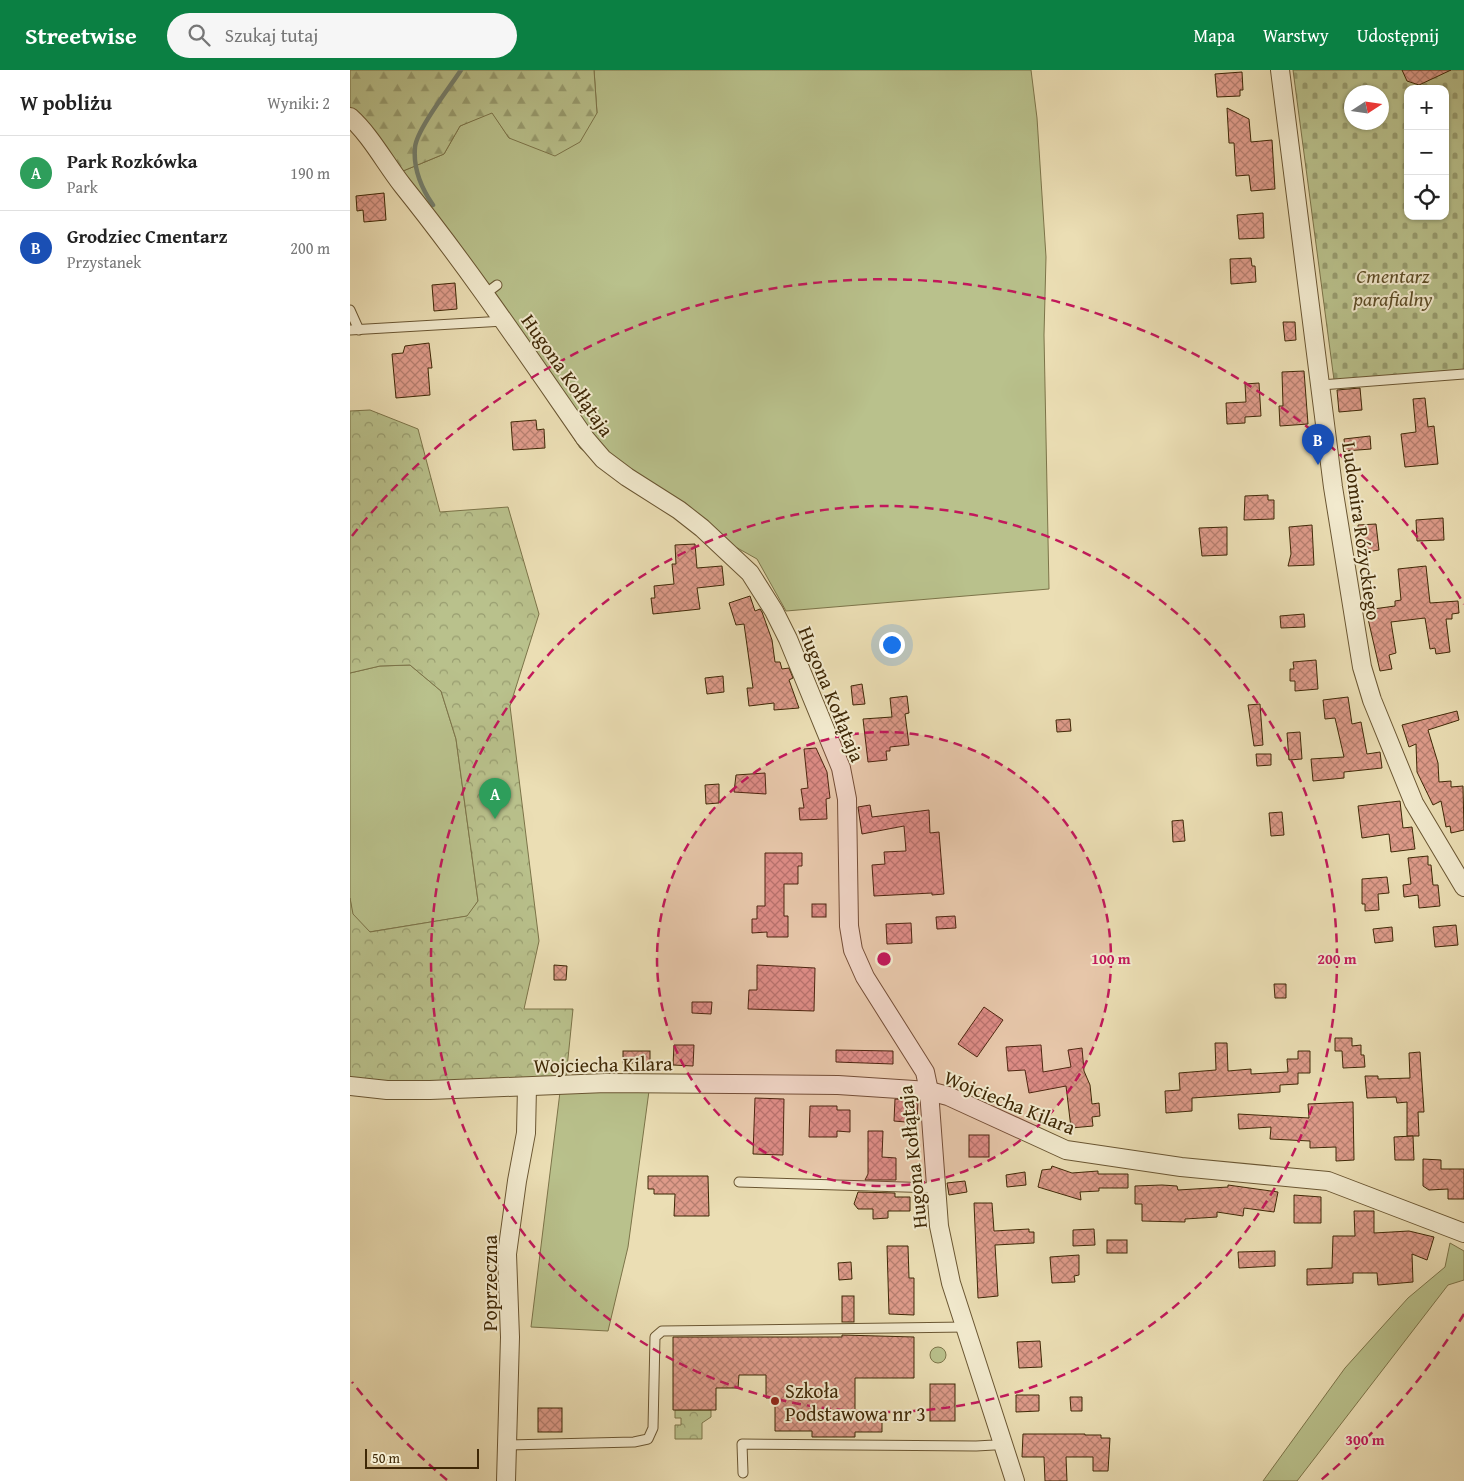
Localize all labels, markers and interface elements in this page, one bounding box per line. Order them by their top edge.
search box [167,13,517,58]
text: Streetwise [25,18,137,53]
icon: search [185,21,213,49]
text: Szukaj tutaj [225,21,318,49]
text: Mapa [1193,22,1235,49]
text: Warstwy [1263,22,1329,49]
text: Udostępnij [1357,22,1439,49]
north arrow [1344,85,1389,130]
map controls [1404,85,1449,220]
button: + [1404,85,1449,130]
text: W pobliżu [20,87,112,118]
text: Wyniki: 2 [267,91,330,115]
button: − [1404,130,1449,175]
text: Park Rozkówka [67,147,198,175]
text: A [31,161,41,185]
text: 190 m [290,161,330,185]
text: Park [67,175,98,199]
button: locate [1404,175,1449,220]
text: Grodziec Cmentarz [67,222,228,250]
text: B [31,236,41,260]
text: 200 m [290,236,330,260]
text: Przystanek [67,250,141,274]
park label: Cmentarz parafialny [1353,261,1433,313]
street label: Hugona Kołłątaja [515,308,621,443]
pin: B [1302,424,1334,465]
street label: Ludomira Różyckiego [1335,440,1389,622]
street label: Hugona Kołłątaja [792,622,873,767]
your location [879,632,905,658]
pin: A [479,778,511,819]
text: 100 m [1091,948,1131,969]
text: 200 m [1317,948,1357,969]
centre of rings [875,950,893,968]
street label: Wojciecha Kilara [533,1048,673,1080]
street label: Wojciecha Kilara [940,1062,1081,1142]
street label: Hugona Kołłątaja [890,1083,934,1230]
street label: Poprzeczna [475,1234,504,1331]
place label: Szkoła Podstawowa nr 3 [785,1376,926,1428]
marker: Szkoła Podstawowa nr 3 [769,1395,781,1407]
text: 300 m [1345,1429,1385,1450]
scale bar [365,1446,479,1469]
text: 50 m [372,1448,400,1468]

